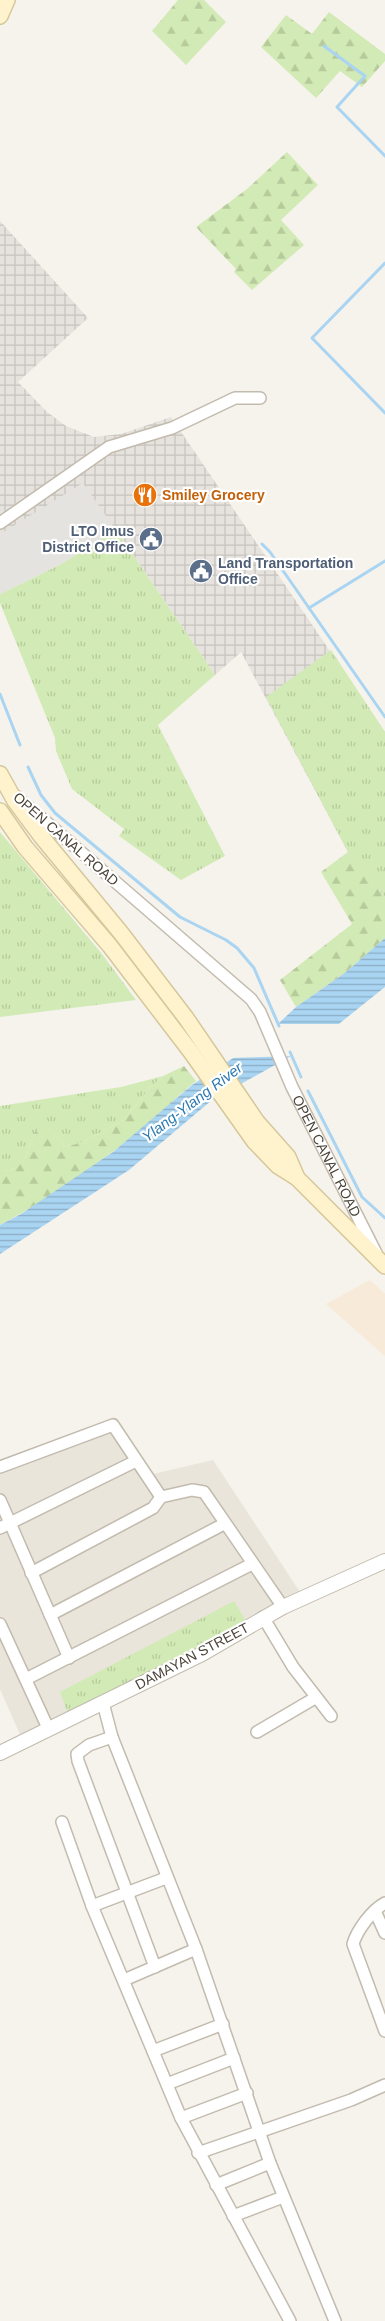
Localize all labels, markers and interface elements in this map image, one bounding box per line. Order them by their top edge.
restaurant icon: Smiley Grocery [132,482,158,508]
place label: Smiley Grocery [162,487,265,503]
place label: LTO Imus District Office [42,523,134,555]
public building icon: LTO Imus District Office [138,526,164,552]
place label: Land Transportation Office [218,555,353,587]
public building icon: Land Transportation Office [188,558,214,584]
street label: OPEN CANAL ROAD [10,789,122,889]
water label: Ylang-Ylang River [139,1058,246,1145]
street label: OPEN CANAL ROAD [289,1092,364,1219]
street label: DAMAYAN STREET [132,1619,252,1693]

